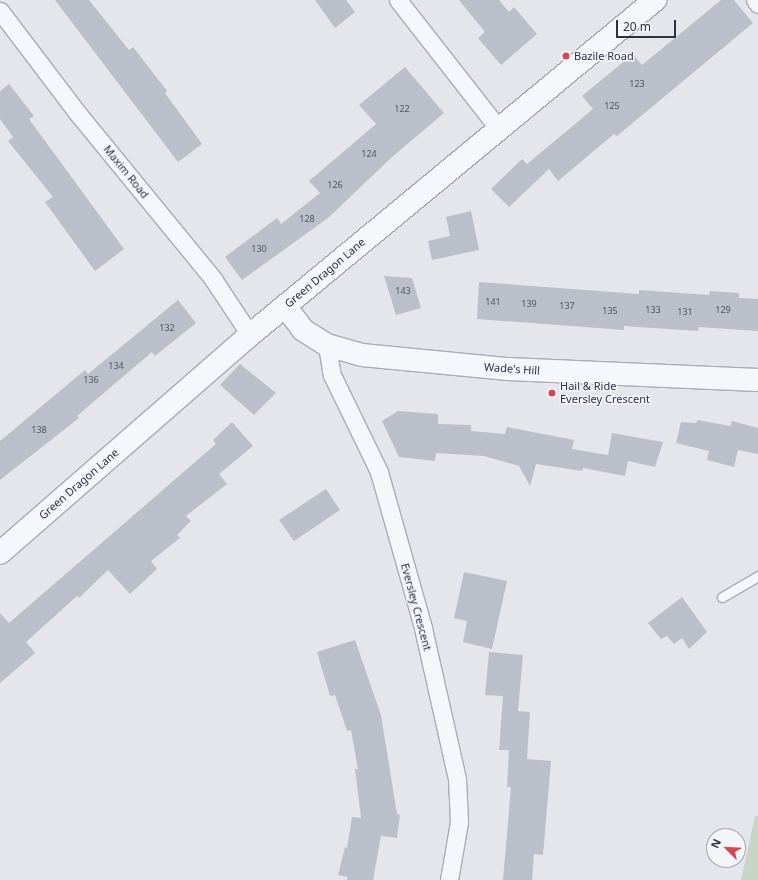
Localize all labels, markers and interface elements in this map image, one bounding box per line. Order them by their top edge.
scale bar [618,12,678,38]
text: 20 m [623,18,651,35]
place label: Bazile Road [574,49,634,63]
marker: Bazile Road [561,51,571,61]
house number: 123 [629,79,645,89]
house number: 125 [604,101,620,111]
house number: 122 [394,104,410,114]
street label: Maxim Road [101,143,151,201]
house number: 124 [361,149,377,159]
house number: 126 [327,180,343,190]
house number: 128 [299,214,315,224]
street label: Green Dragon Lane [282,236,368,310]
house number: 130 [251,244,267,254]
house number: 143 [395,286,411,296]
house number: 141 [485,297,501,307]
house number: 139 [521,299,537,309]
house number: 137 [559,301,575,311]
house number: 133 [645,305,661,315]
house number: 129 [715,305,731,315]
house number: 135 [602,306,618,316]
house number: 131 [677,307,693,317]
house number: 132 [159,323,175,333]
street label: Wade's Hill [484,360,540,378]
house number: 134 [108,361,124,371]
house number: 136 [83,375,99,385]
place label: Hail & Ride Eversley Crescent [560,380,650,406]
marker: Hail & Ride Eversley Crescent [547,388,557,398]
house number: 138 [31,425,47,435]
street label: Green Dragon Lane [37,446,121,522]
street label: Eversley Crescent [398,562,434,652]
north arrow [706,828,746,868]
text: N [707,836,724,850]

